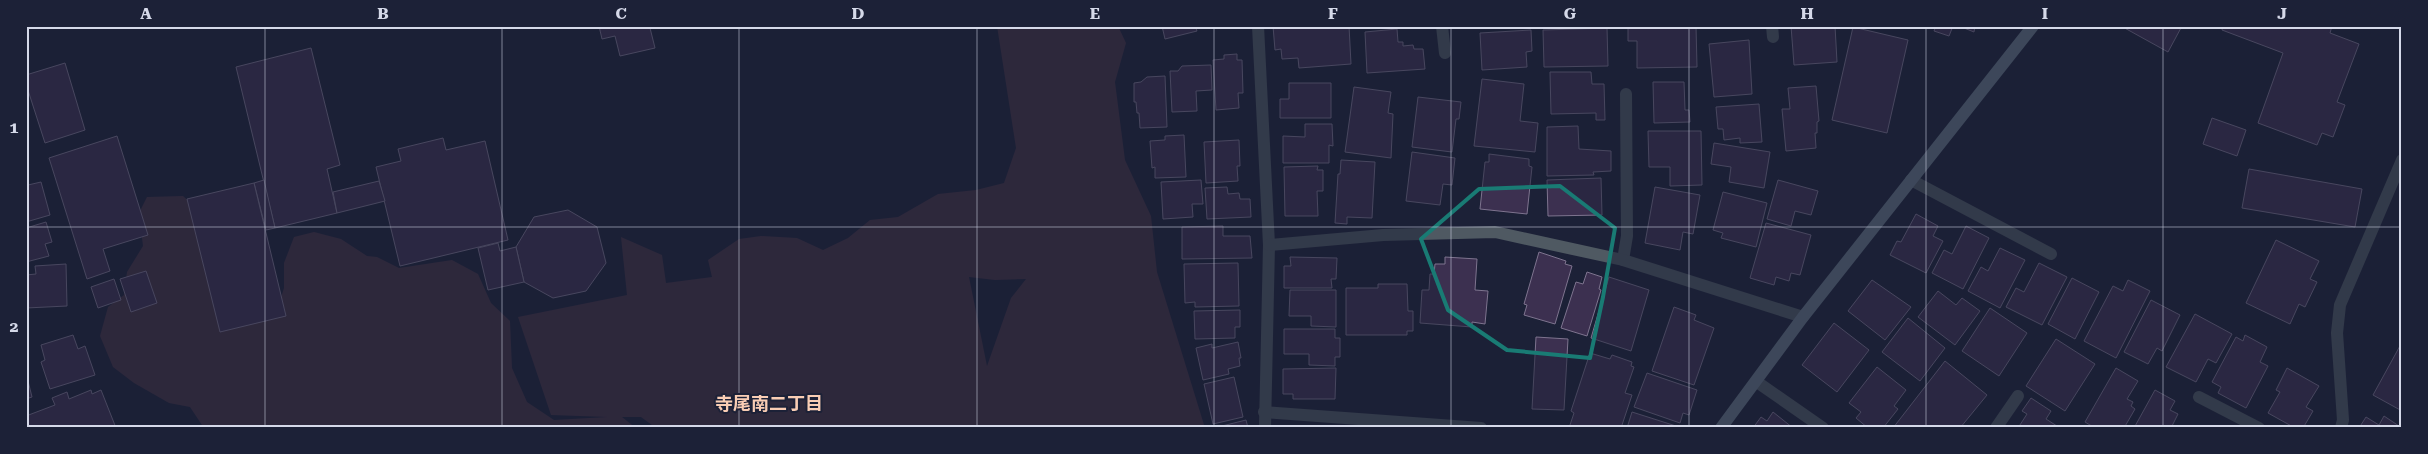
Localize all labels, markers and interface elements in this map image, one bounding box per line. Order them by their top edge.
text: A [140,4,152,23]
text: B [377,4,389,23]
text: C [615,4,627,23]
text: D [852,4,865,23]
text: E [1090,4,1100,23]
text: F [1328,4,1338,23]
text: G [1564,4,1577,23]
text: H [1800,4,1814,23]
text: I [2042,4,2048,23]
text: J [2277,4,2287,23]
text: 1 [10,118,19,137]
text: 2 [10,317,19,336]
district label: 寺尾南二丁目 [715,393,823,414]

